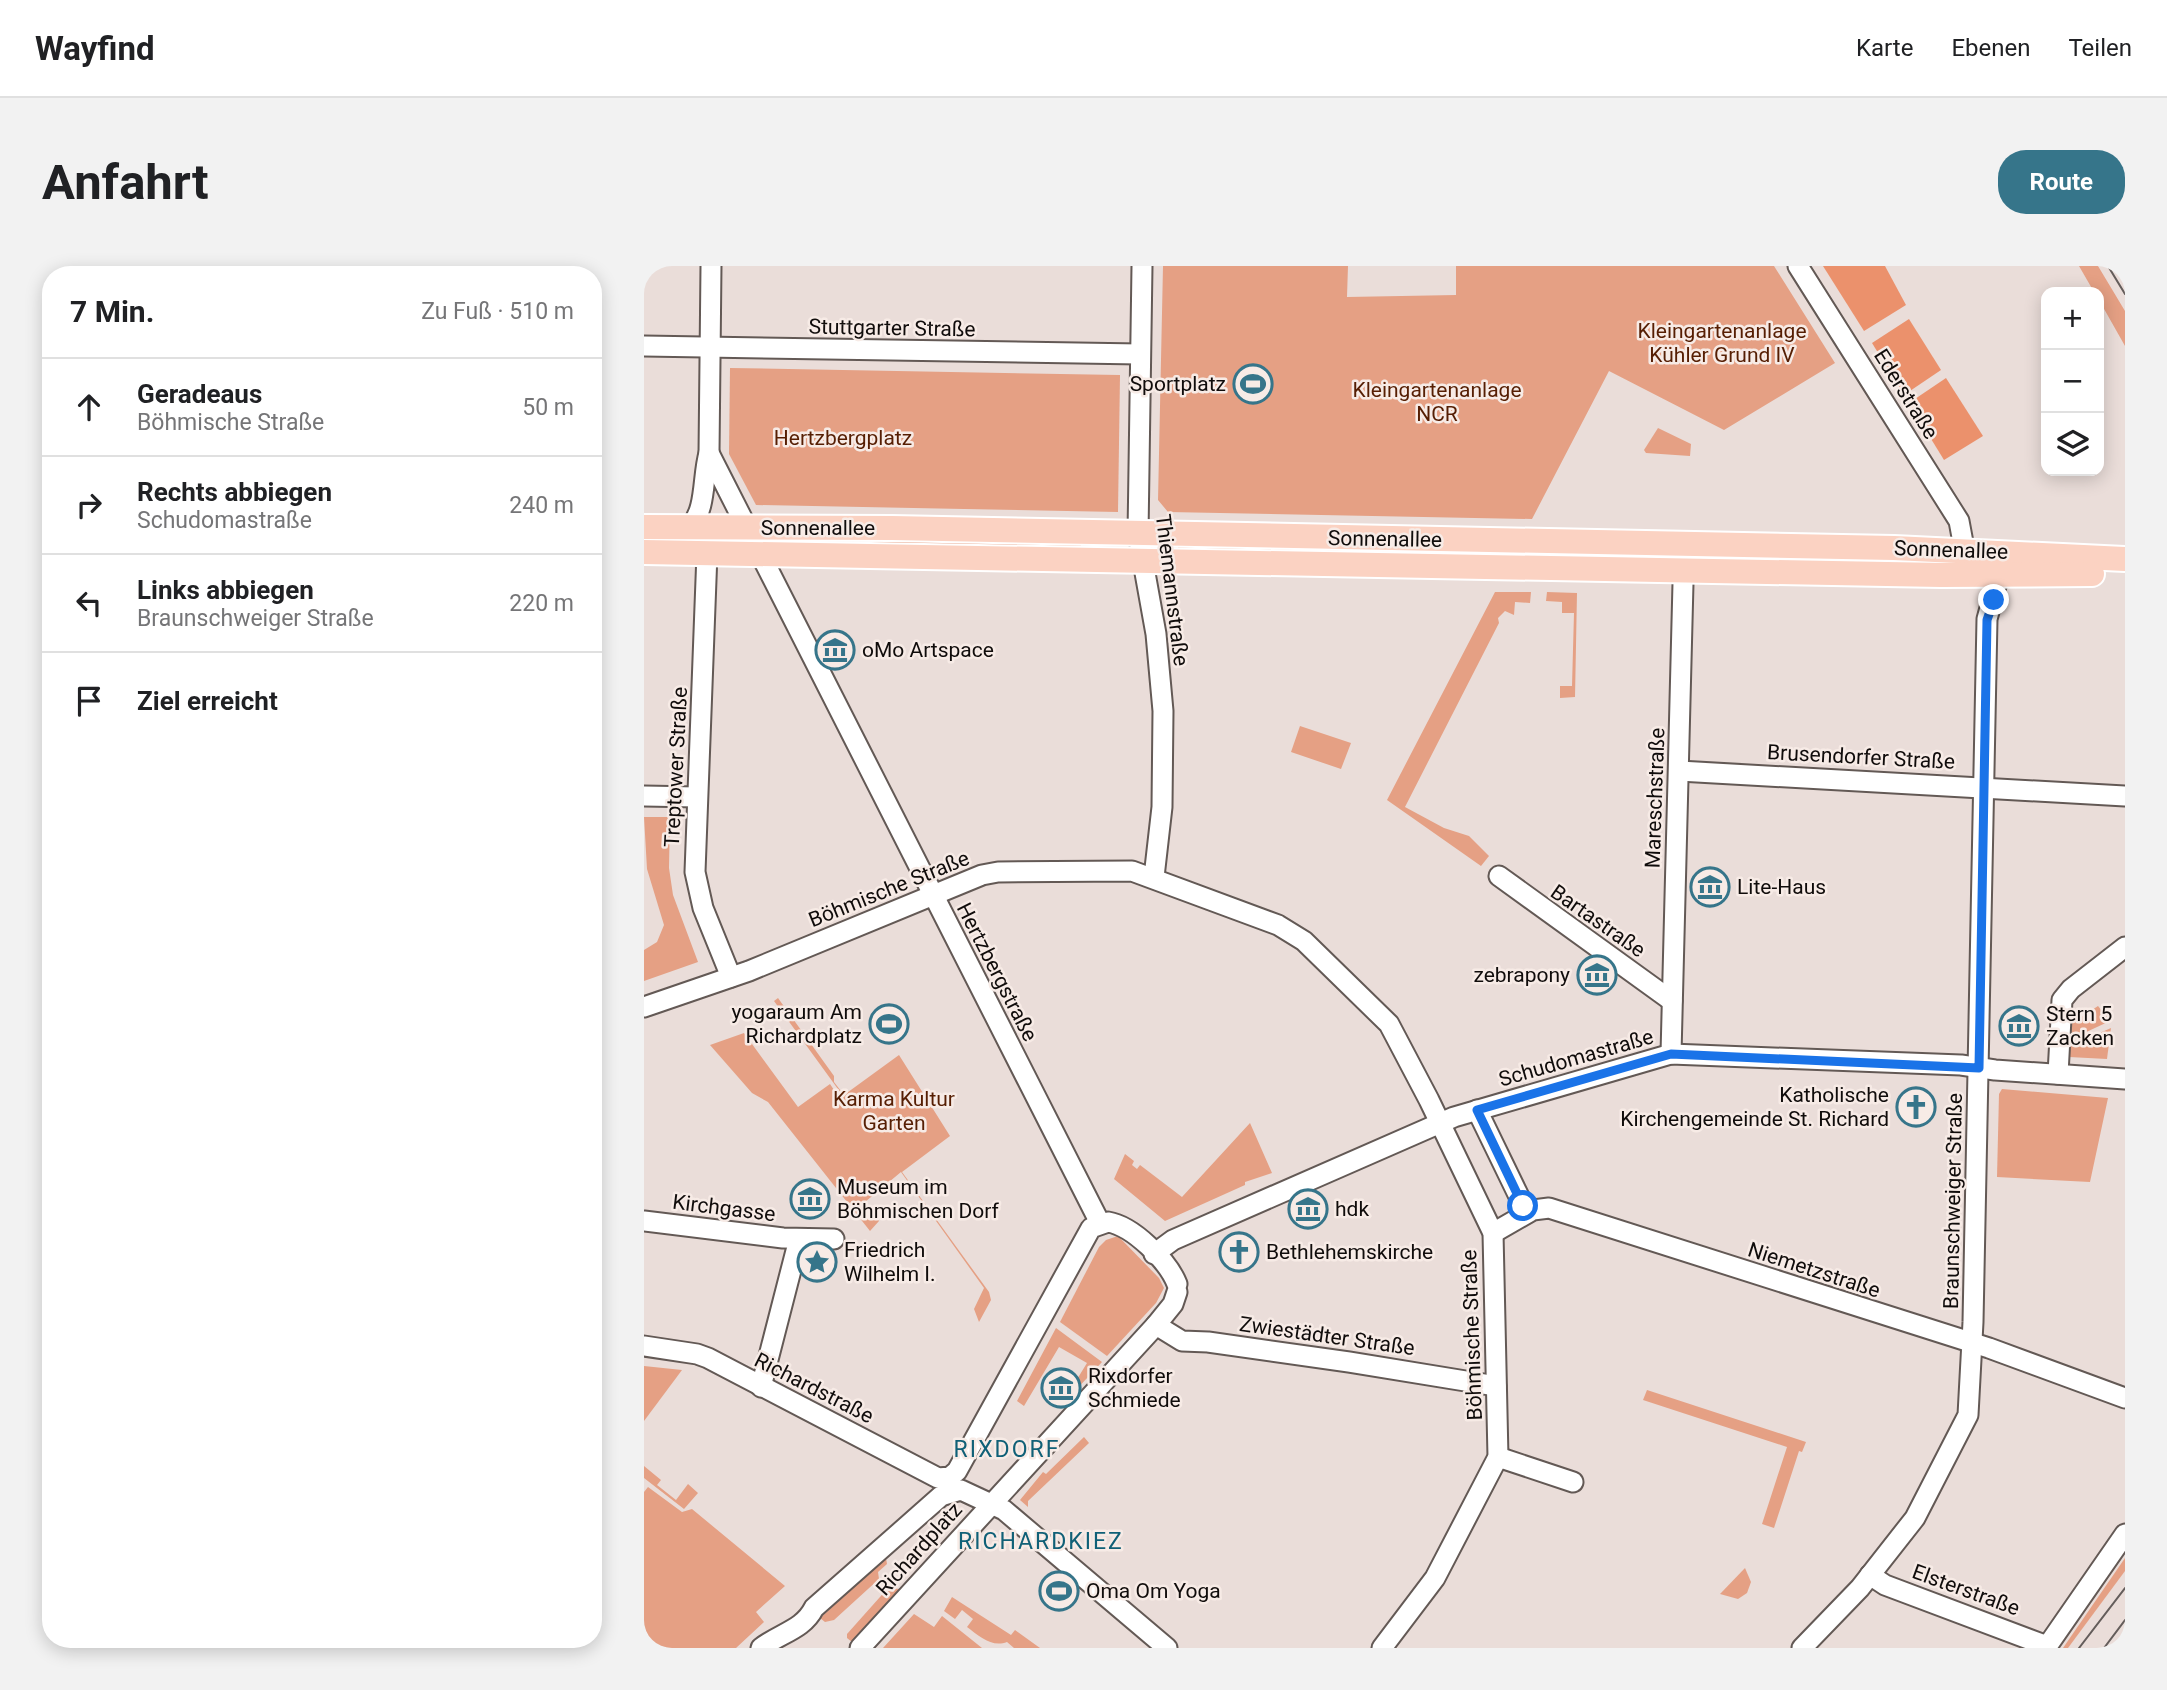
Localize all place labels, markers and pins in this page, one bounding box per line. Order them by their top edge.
sports icon: Sportplatz [1232,363,1274,405]
place label: Sportplatz [1130,372,1226,396]
museum icon: oMo Artspace [814,629,856,671]
place label: oMo Artspace [862,638,994,662]
museum icon: Lite-Haus [1689,866,1731,908]
place label: Lite-Haus [1737,875,1826,899]
museum icon: zebrapony [1576,954,1618,996]
place label: zebrapony [1473,963,1570,987]
place label: yogaraum Am Richardplatz [732,1000,862,1048]
place label: Stern 5 Zacken [2046,1002,2114,1050]
sports icon: yogaraum Am Richardplatz [868,1003,910,1045]
museum icon: Stern 5 Zacken [1998,1005,2040,1047]
place label: Katholische Kirchengemeinde St. Richard [1620,1083,1889,1131]
church icon: Katholische Kirchengemeinde St. Richard [1895,1086,1937,1128]
place label: Museum im Böhmischen Dorf [837,1175,1000,1223]
museum icon: Museum im Böhmischen Dorf [789,1178,831,1220]
museum icon: hdk [1287,1188,1329,1230]
place label: hdk [1335,1197,1369,1221]
church icon: Bethlehemskirche [1218,1231,1260,1273]
place label: Friedrich Wilhelm I. [844,1238,936,1286]
place label: Bethlehemskirche [1266,1240,1433,1264]
place icon: Friedrich Wilhelm I. [796,1241,838,1283]
place label: Rixdorfer Schmiede [1088,1364,1181,1412]
museum icon: Rixdorfer Schmiede [1040,1367,1082,1409]
sports icon: Oma Om Yoga [1038,1570,1080,1612]
place label: Oma Om Yoga [1086,1579,1221,1603]

